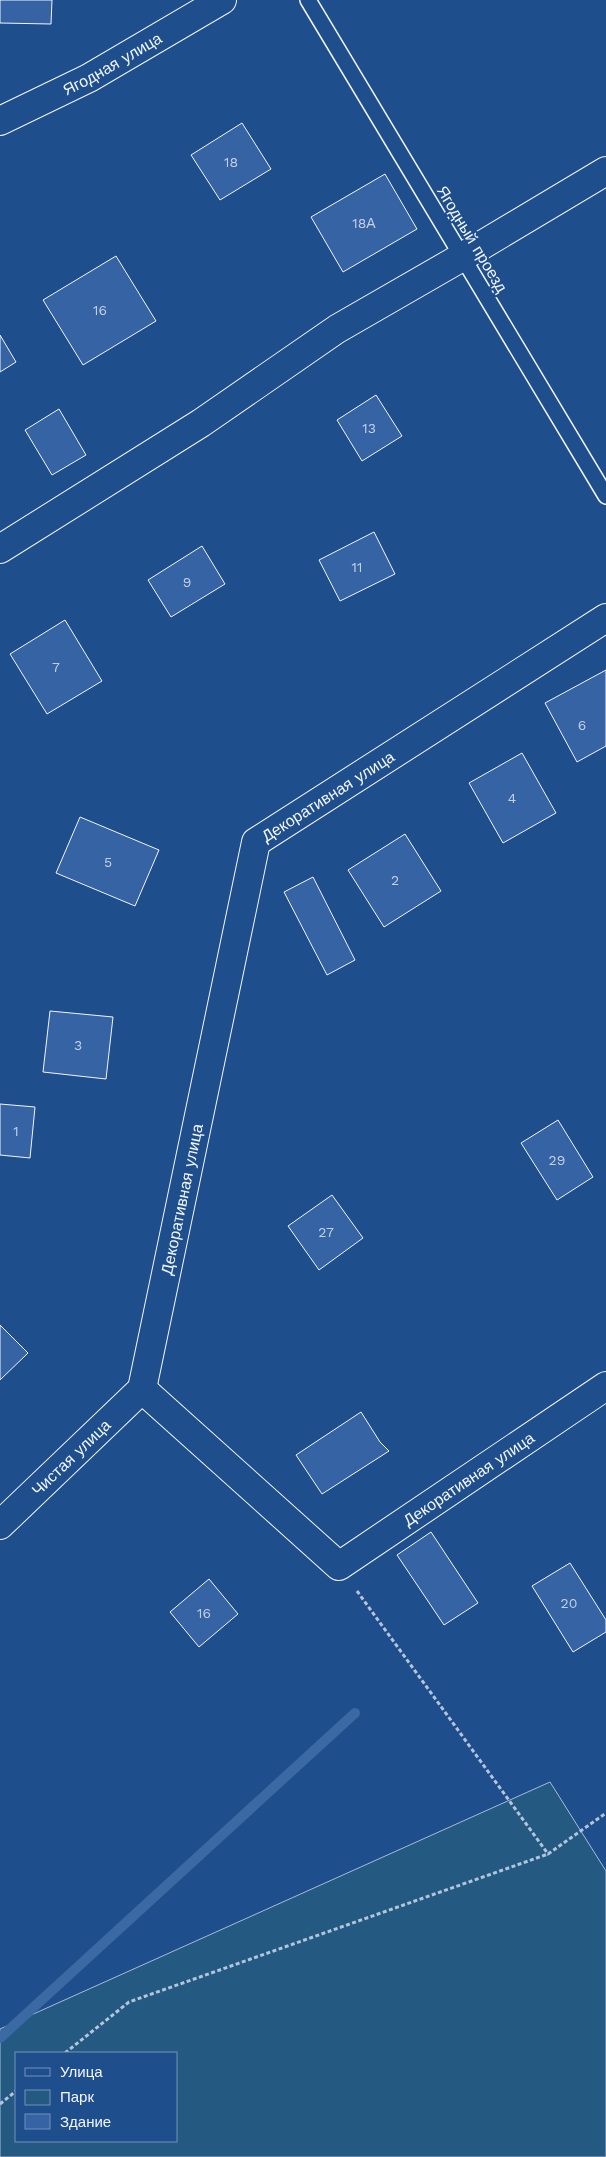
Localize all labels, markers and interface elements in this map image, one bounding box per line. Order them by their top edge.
street label: Ягодная улица [59,28,165,99]
house number: 18 [224,154,238,170]
street label: Ягодный проезд [433,182,512,296]
house number: 18А [352,215,376,231]
house number: 16 [93,302,107,318]
house number: 13 [362,420,376,436]
house number: 11 [352,559,362,575]
house number: 9 [183,574,191,590]
house number: 7 [52,659,60,675]
house number: 6 [578,717,586,733]
street label: Декоративная улица [258,746,398,846]
house number: 4 [508,790,516,806]
house number: 5 [104,854,112,870]
house number: 2 [391,872,399,888]
house number: 3 [74,1037,82,1053]
street label: Декоративная улица [157,1122,207,1276]
house number: 1 [13,1123,19,1139]
house number: 29 [549,1152,565,1168]
house number: 27 [318,1224,334,1240]
street label: Чистая улица [27,1415,114,1499]
street label: Декоративная улица [399,1428,538,1530]
house number: 20 [561,1595,577,1611]
house number: 16 [197,1605,211,1621]
legend [15,2052,178,2142]
text: Улица [60,2063,103,2081]
text: Парк [60,2088,94,2106]
text: Здание [60,2113,111,2131]

